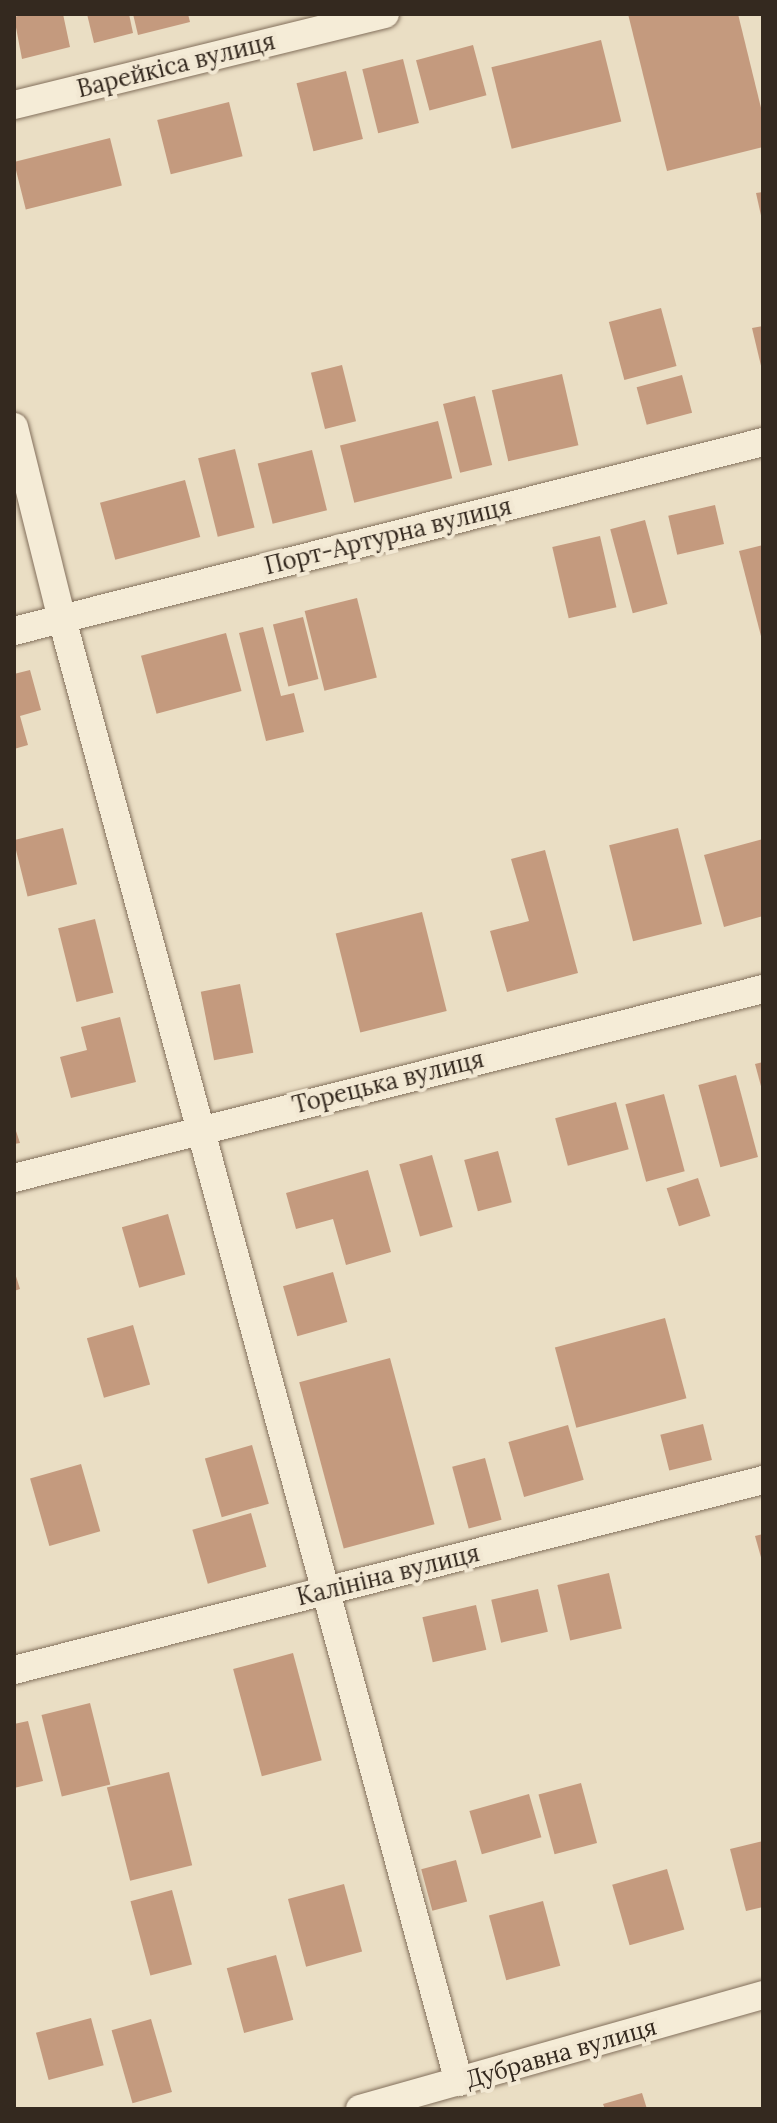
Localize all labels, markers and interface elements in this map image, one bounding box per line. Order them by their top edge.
street label: Варейкіса вулиця [74,26,278,104]
street label: Порт-Артурна вулиця [262,491,514,581]
street label: Торецька вулиця [289,1044,487,1120]
street label: Калініна вулиця [294,1538,482,1612]
street label: Дубравна вулиця [462,2012,660,2094]

